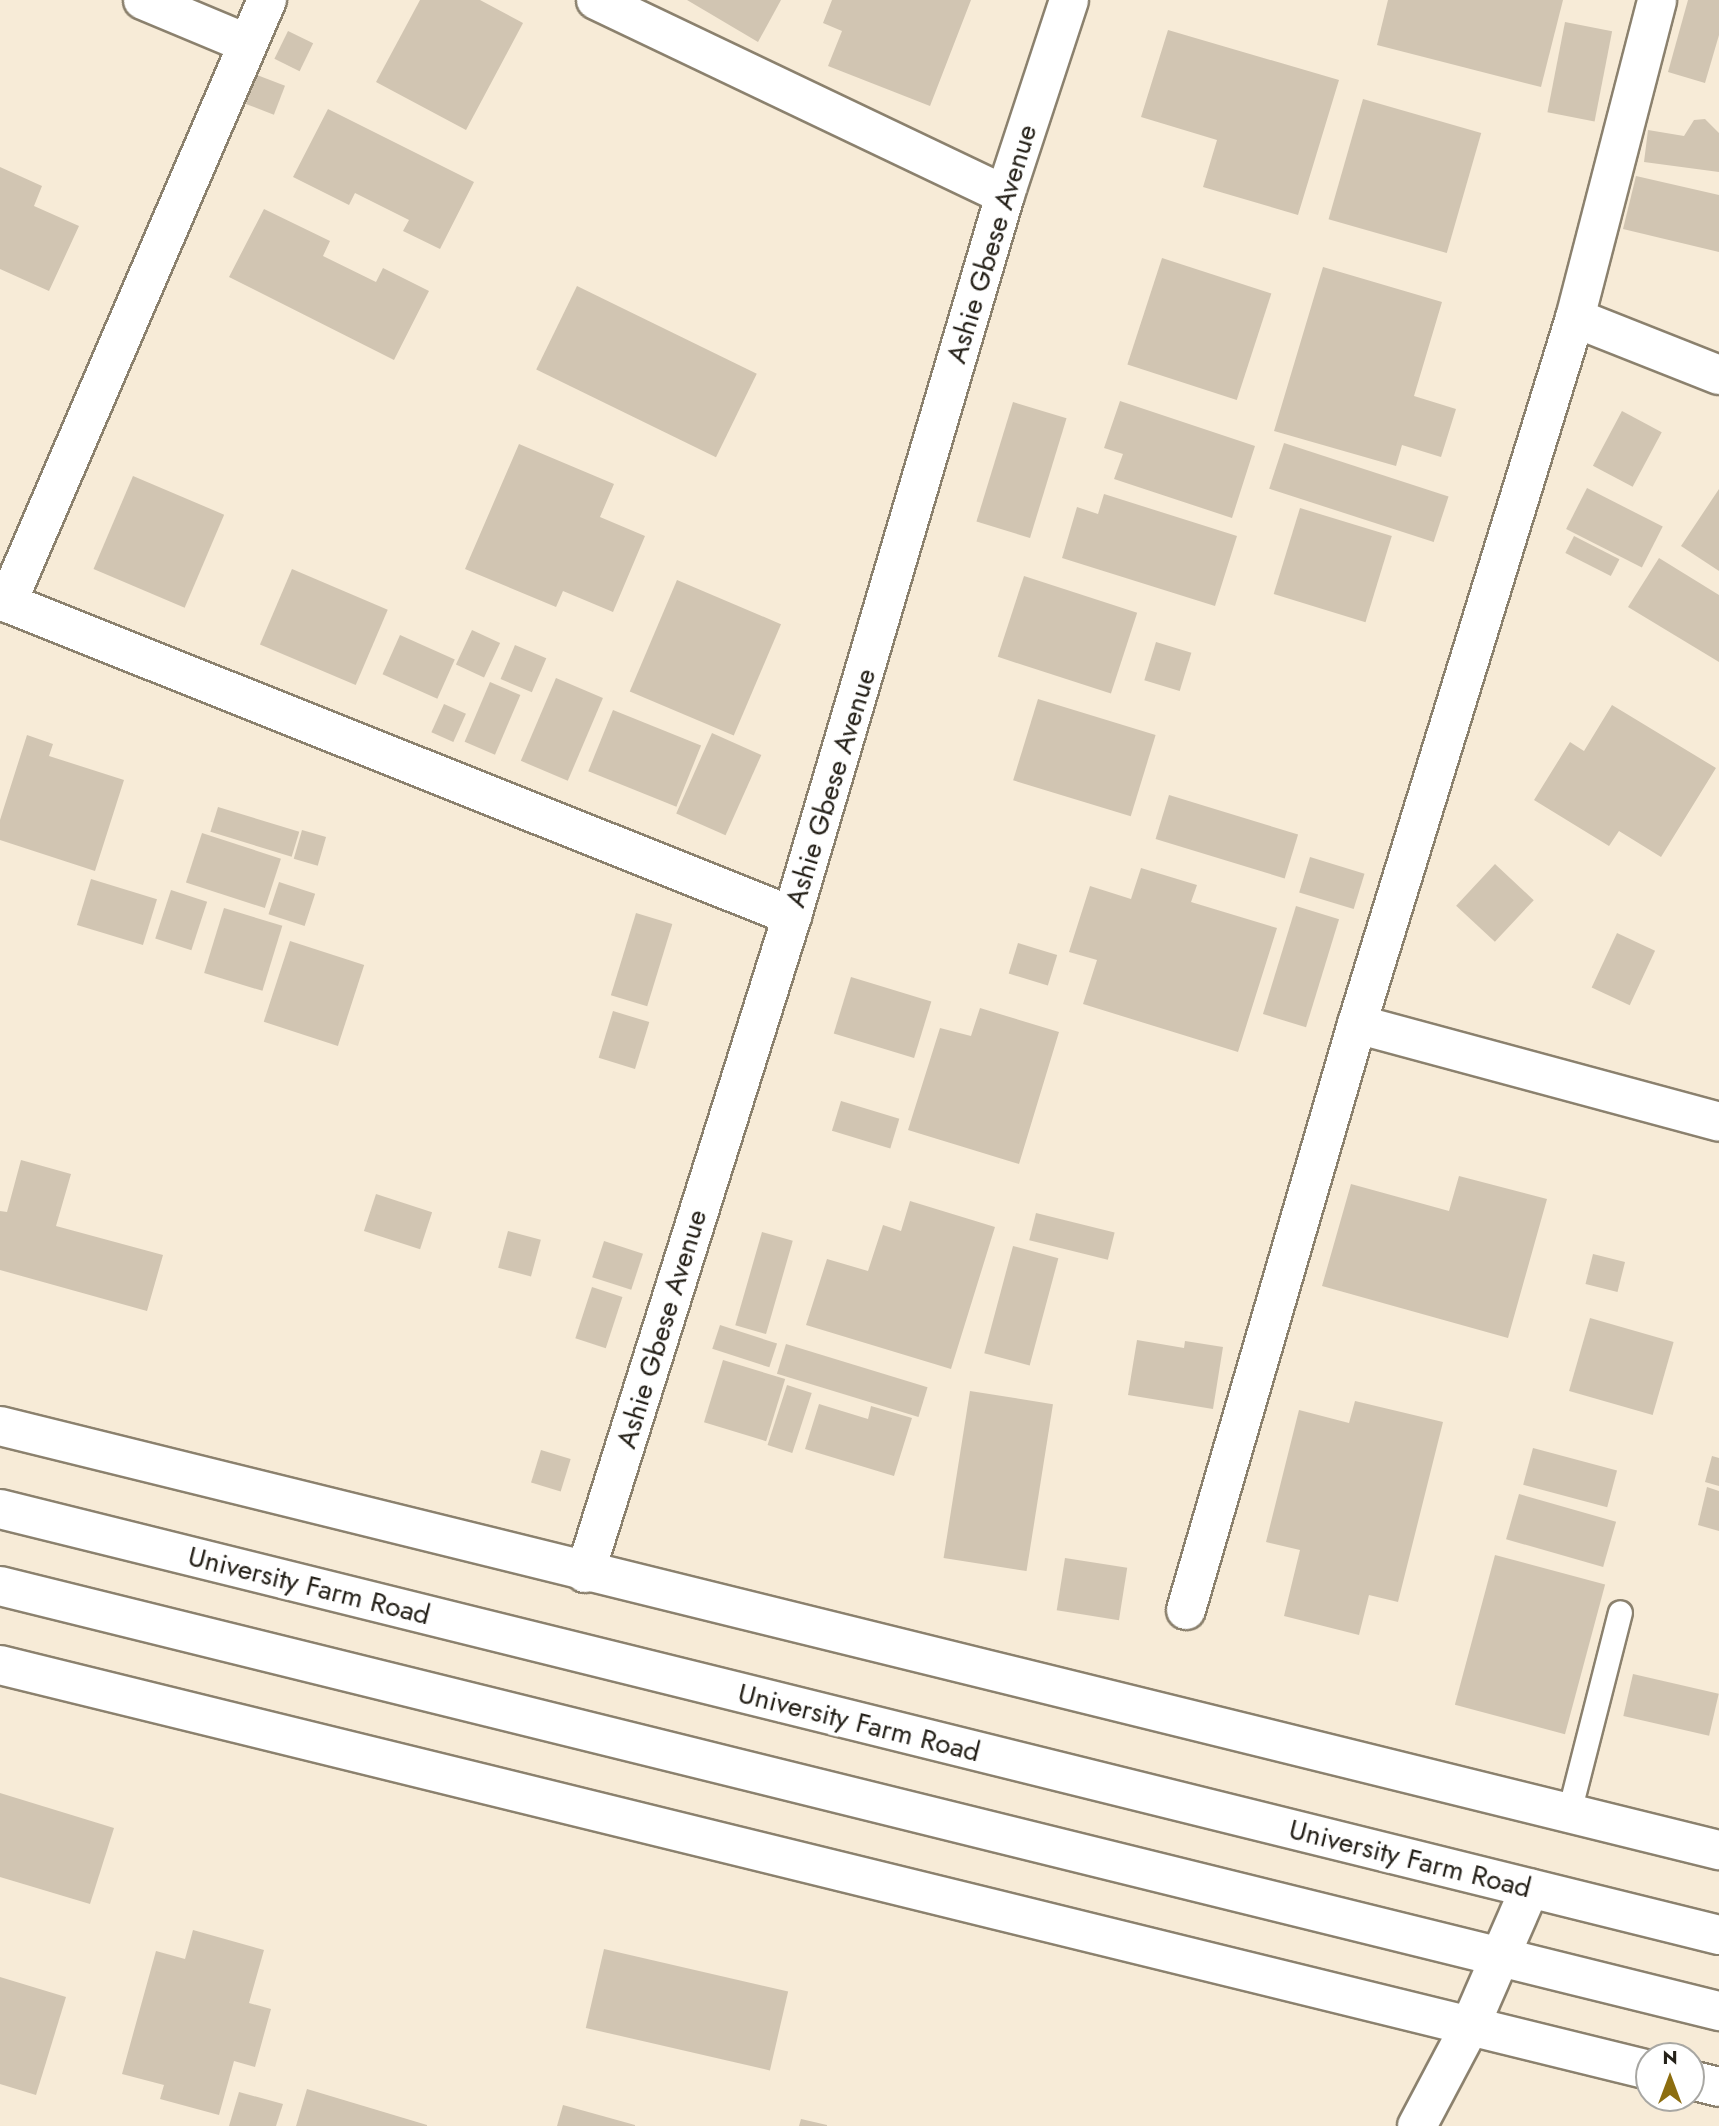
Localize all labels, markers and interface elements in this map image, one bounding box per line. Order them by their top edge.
street label: Ashie Gbese Avenue [940,121,1044,367]
street label: Ashie Gbese Avenue [779,665,883,911]
street label: Ashie Gbese Avenue [610,1206,714,1452]
street label: University Farm Road [184,1540,434,1632]
street label: University Farm Road [734,1677,984,1769]
street label: University Farm Road [1285,1813,1535,1905]
north arrow [1635,2042,1705,2112]
text: N [1662,2044,1678,2071]

